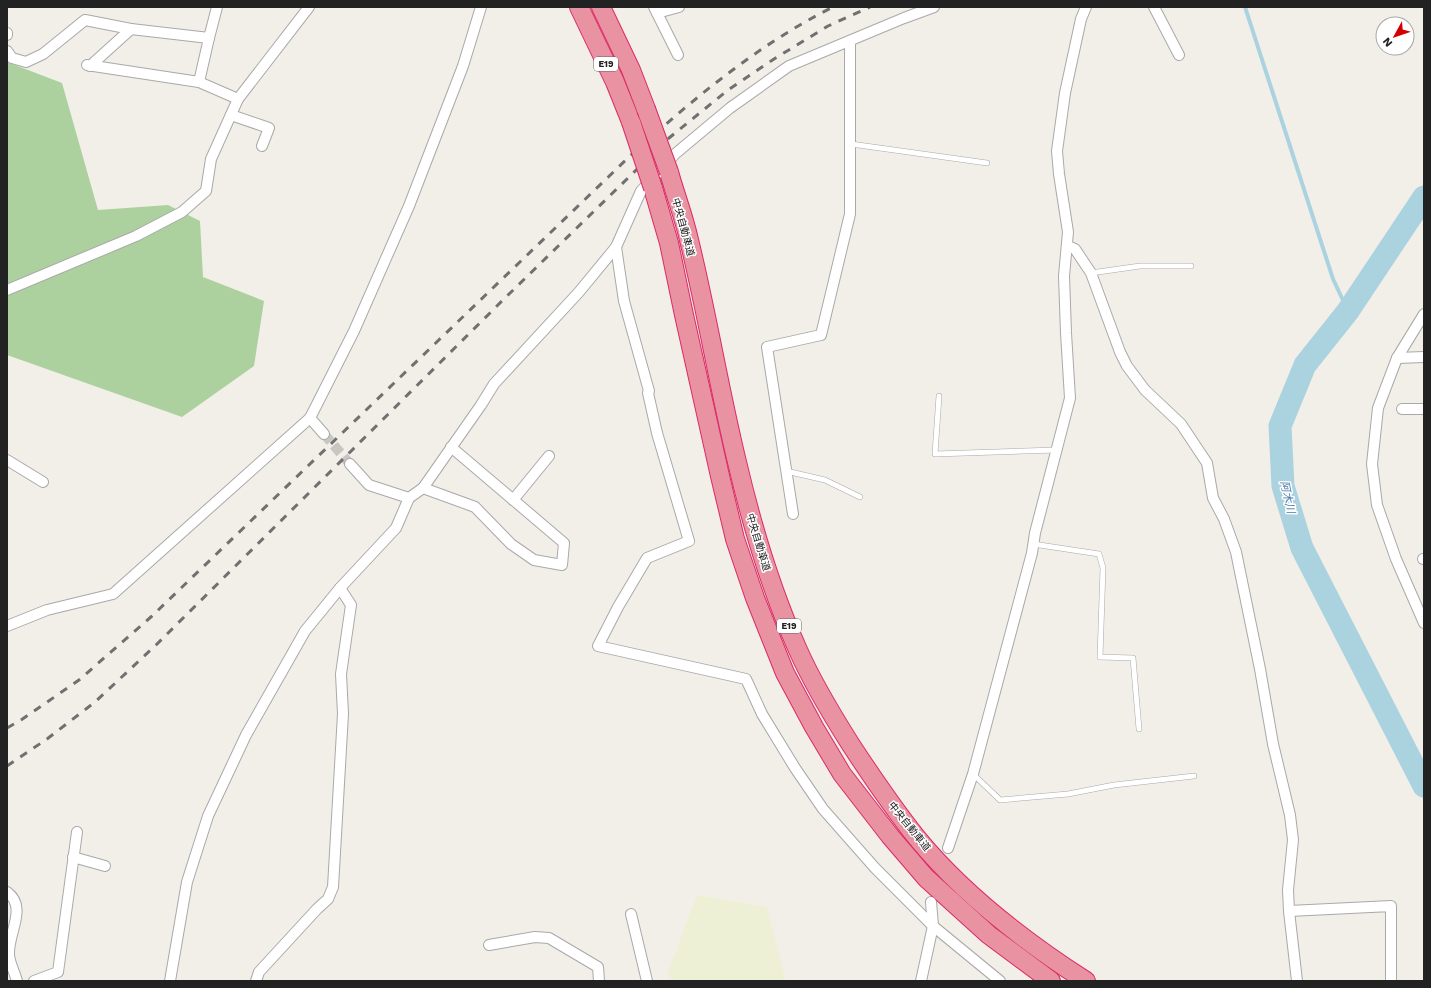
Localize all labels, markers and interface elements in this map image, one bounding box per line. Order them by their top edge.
north arrow [1375,16,1415,56]
text: N [1380,35,1395,49]
road number: E19 [594,57,618,71]
street label: 中央自動車道 [670,197,697,258]
water label: 阿木川 [1277,480,1298,516]
street label: 中央自動車道 [744,512,773,572]
road number: E19 [777,619,801,633]
street label: 中央自動車道 [886,800,933,853]

